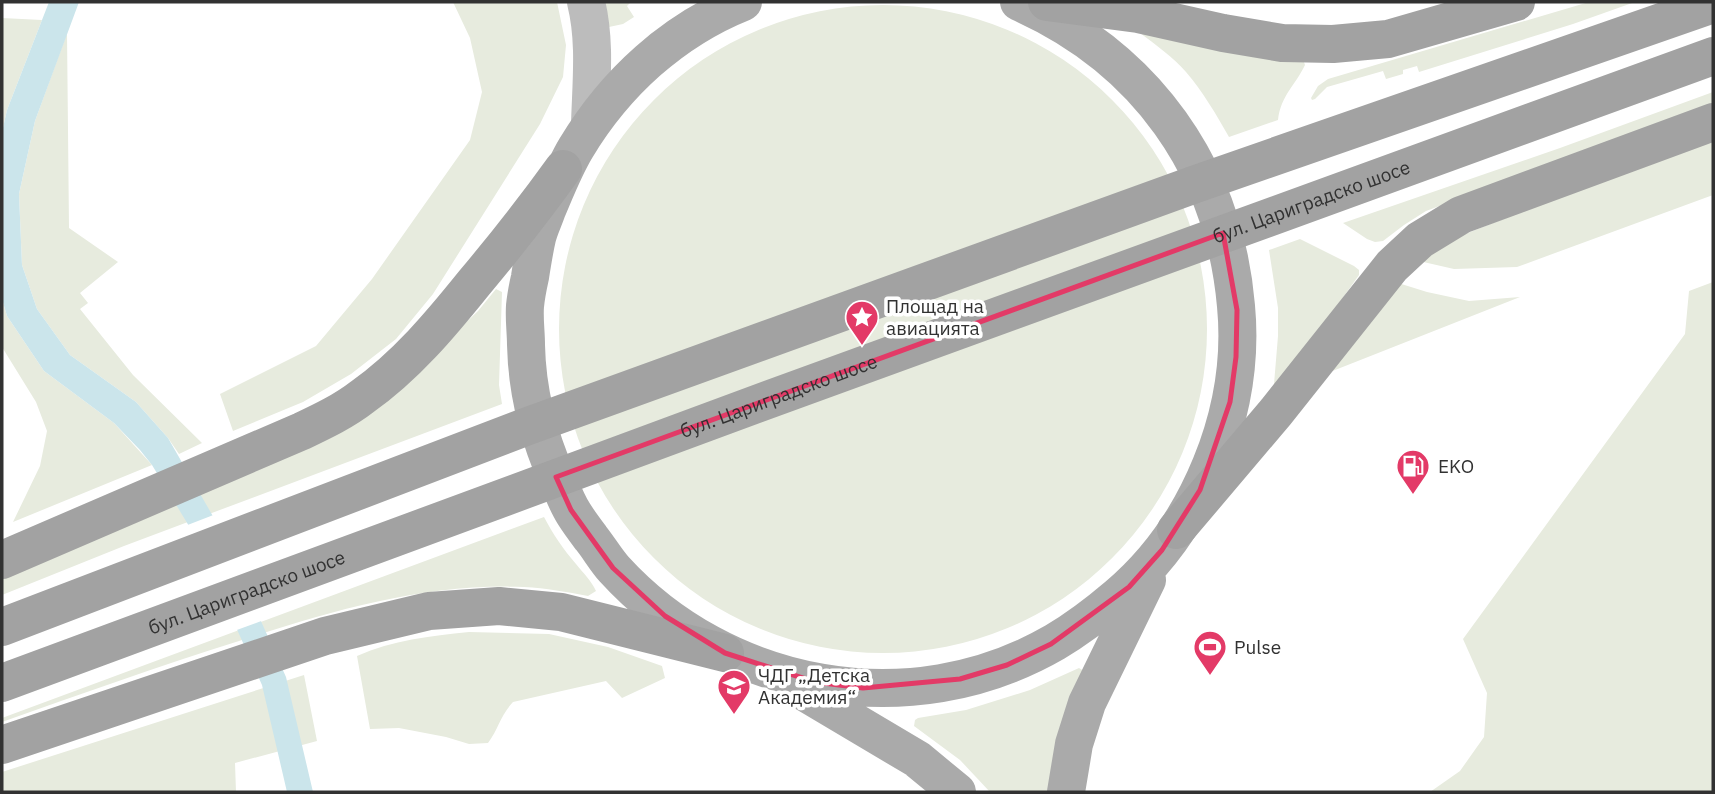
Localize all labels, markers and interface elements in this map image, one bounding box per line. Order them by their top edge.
street label: бул. Цариградско шосе [1209,155,1413,248]
place label: Площад на авиацията [886,294,984,340]
place icon: Площад на авиацията [843,298,881,347]
street label: бул. Цариградско шосе [677,349,880,443]
fuel station icon: EKO [1394,447,1432,496]
place label: EKO [1438,454,1474,478]
street label: бул. Цариградско шосе [145,545,348,640]
sports icon: Pulse [1191,628,1229,677]
place label: Pulse [1234,635,1281,659]
place label: ЧДГ „Детска Академия“ [758,663,870,709]
school or university icon: ЧДГ „Детска Академия“ [715,667,753,716]

